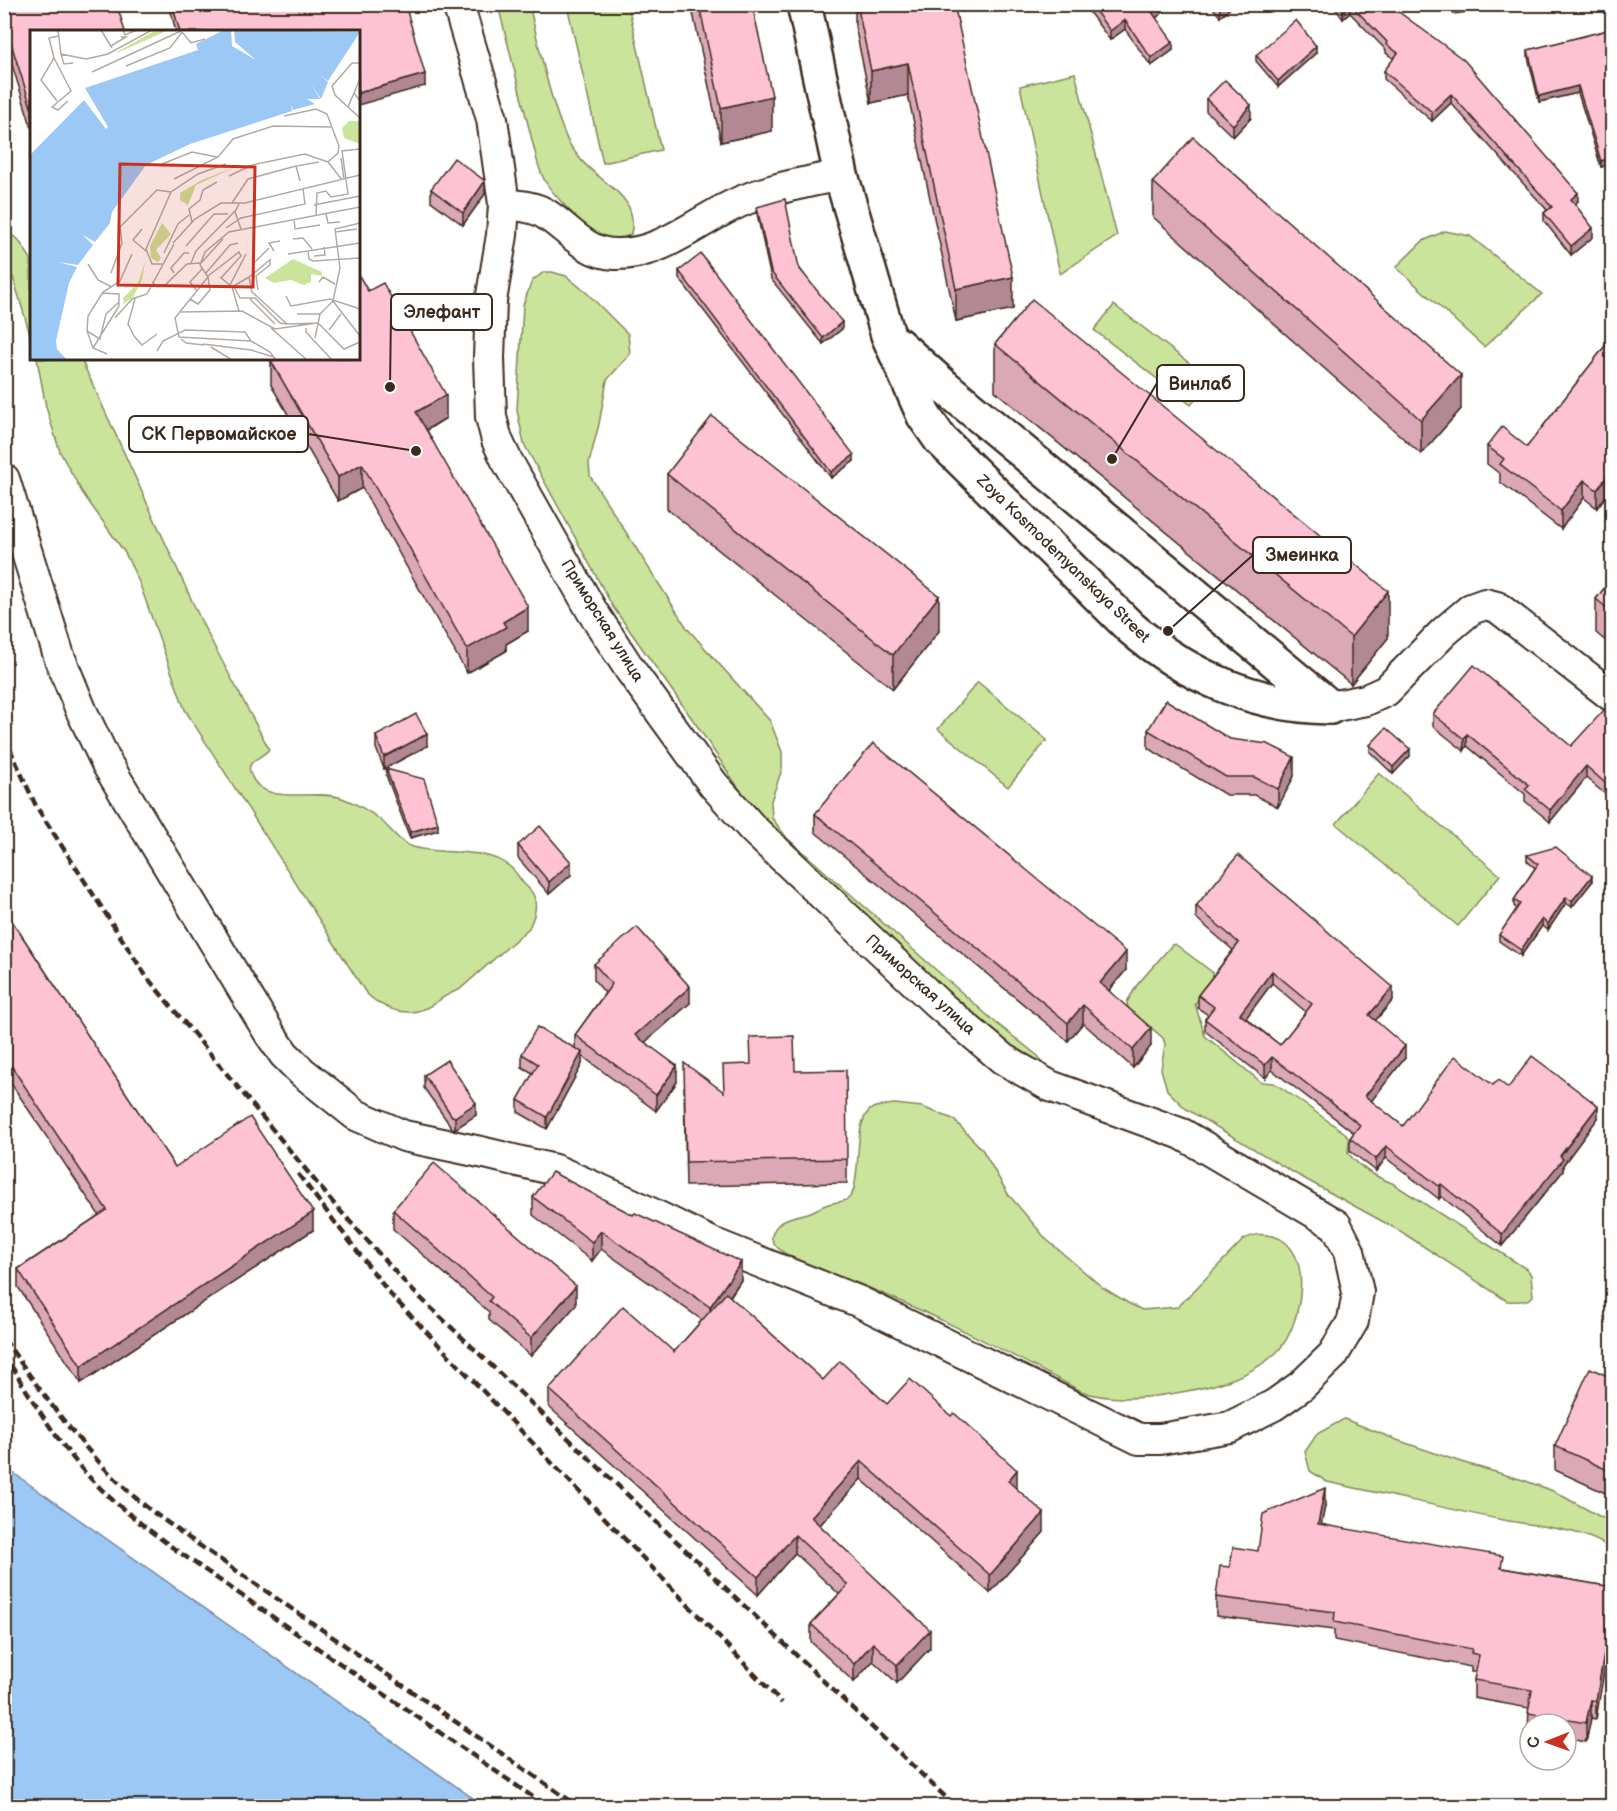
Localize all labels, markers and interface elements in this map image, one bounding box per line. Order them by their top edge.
inset map [30,30,360,360]
callout: Элефант [391,294,492,330]
text: Элефант [404,302,481,323]
callout: Винлаб [1157,365,1244,401]
text: Винлаб [1168,374,1232,395]
callout: СК Первомайское [129,416,308,452]
text: СК Первомайское [142,424,296,445]
street label: Zoya Kosmodemyanskaya Street [972,470,1154,647]
callout: Змеинка [1253,537,1351,573]
text: Змеинка [1265,545,1339,566]
street label: Приморская улица [557,556,648,686]
street label: Приморская улица [861,931,979,1040]
north arrow [1518,1712,1578,1772]
text: С [1525,1737,1544,1748]

